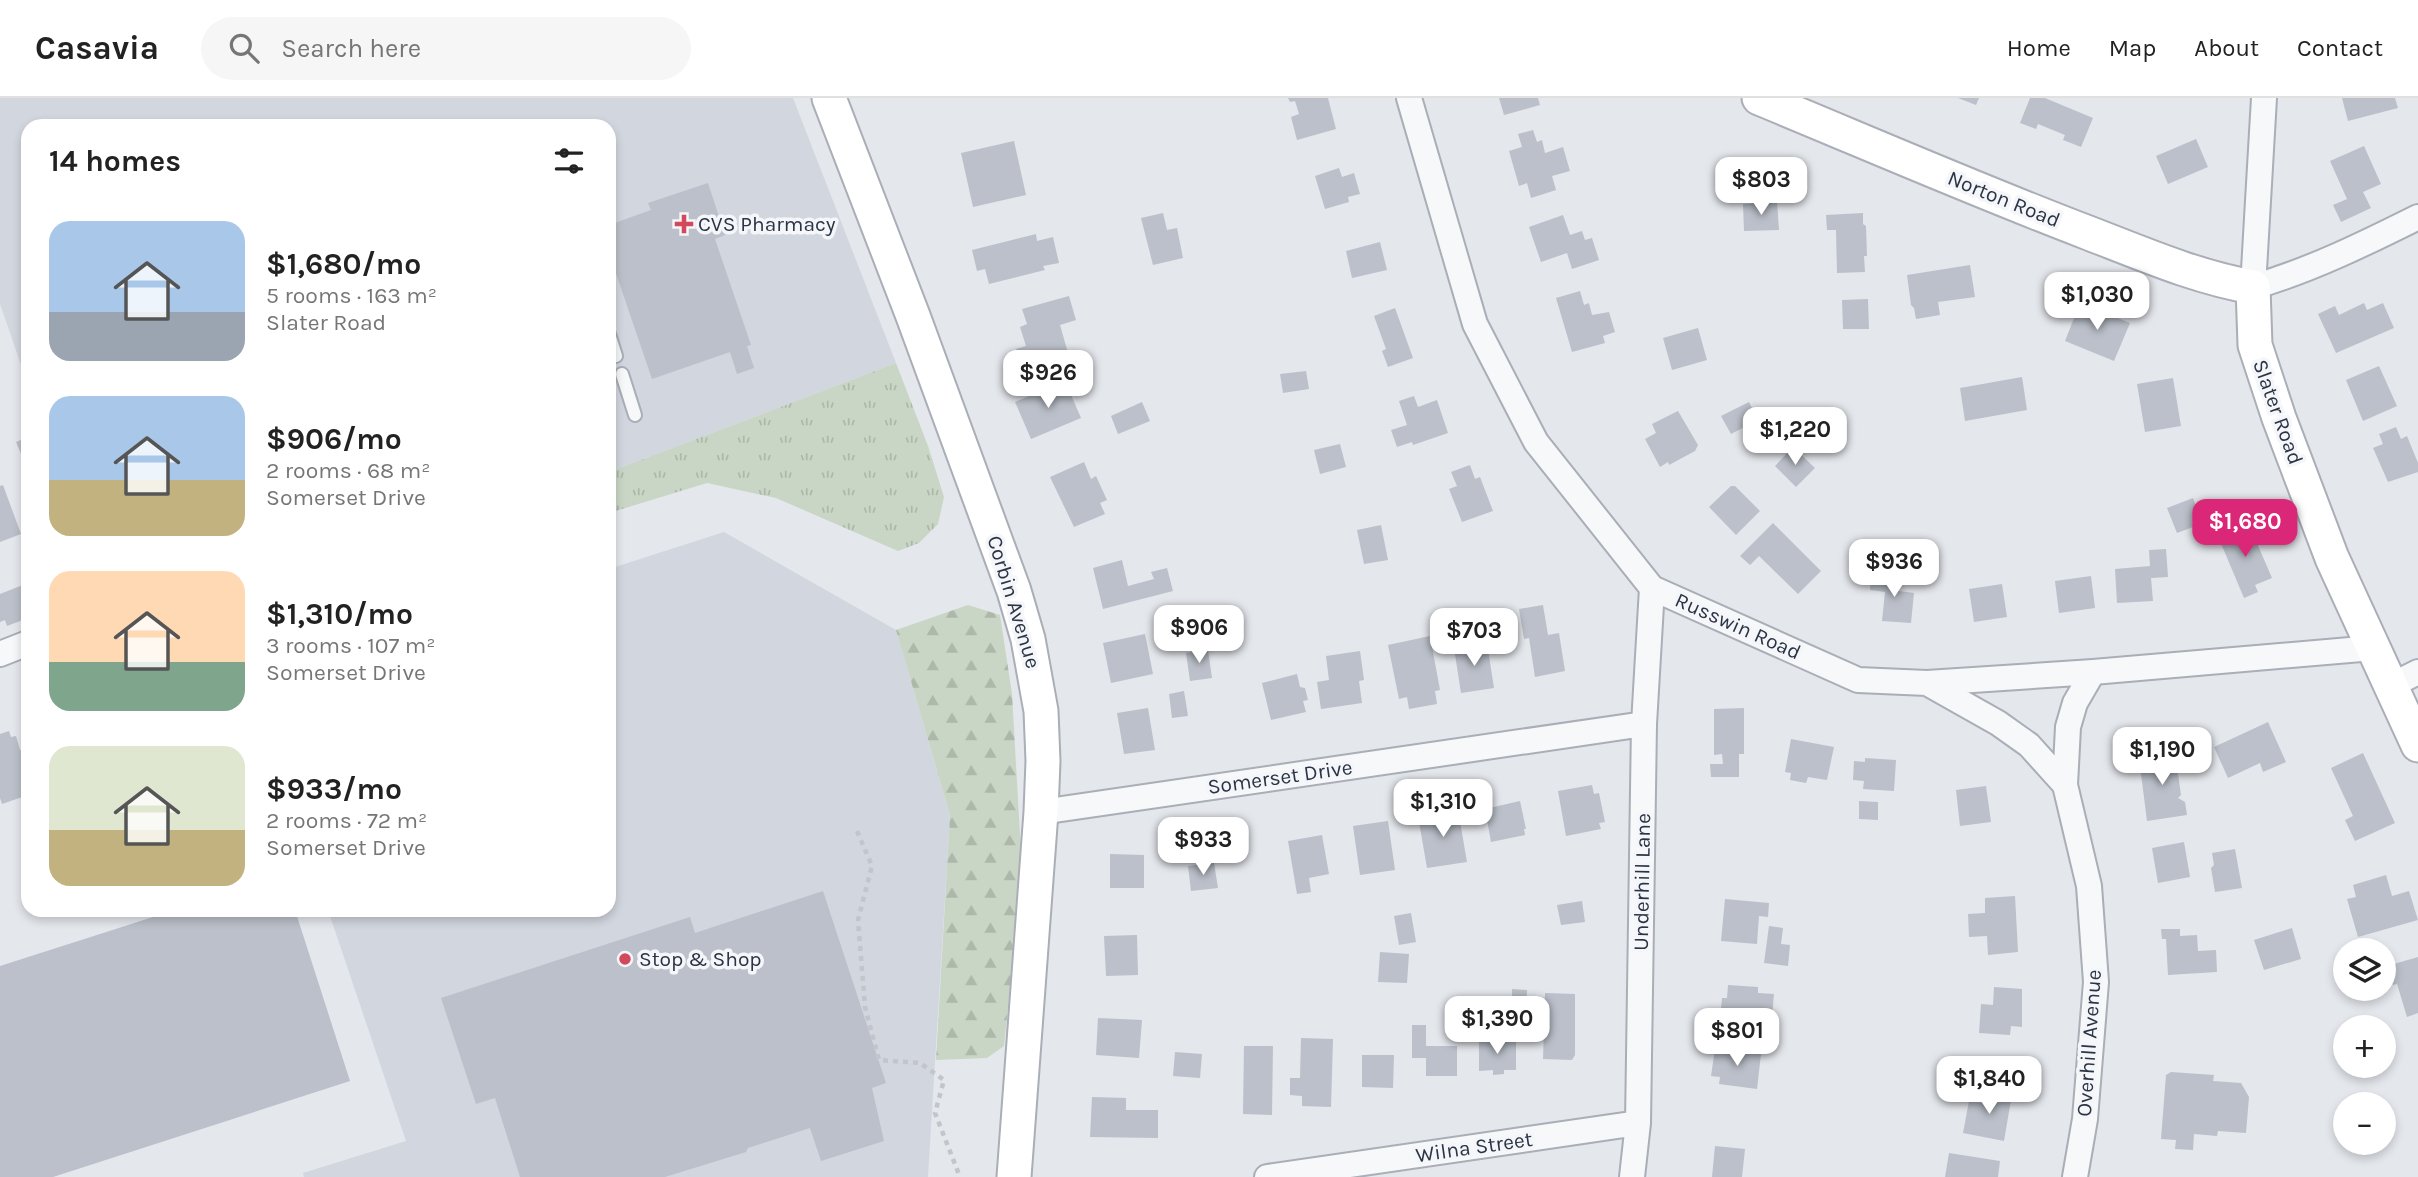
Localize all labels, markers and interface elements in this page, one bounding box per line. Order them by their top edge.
search box [201,17,691,80]
text: Casavia [35,29,159,67]
icon: search [225,29,263,67]
text: Search here [281,33,421,64]
text: Home [2007,34,2071,62]
text: Map [2109,34,2156,62]
text: About [2194,34,2259,62]
text: Contact [2297,34,2383,62]
icon: filters [550,142,588,180]
text: 14 homes [49,143,181,179]
pin: $803 [1720,158,1802,217]
text: $803 [1731,166,1791,193]
street label: Norton Road [1944,166,2064,232]
place label: CVS Pharmacy [698,212,836,236]
marker: CVS Pharmacy [676,216,692,232]
text: $1,680/mo [266,246,421,282]
icon: home [105,249,189,333]
pin: $1,030 [2040,272,2154,332]
text: $1,030 [2060,281,2134,308]
text: 5 rooms · 163 m² [266,282,437,309]
text: Slater Road [266,309,386,336]
pin: $926 [1007,350,1089,410]
street label: Slater Road [2248,356,2308,468]
text: $926 [1019,359,1077,386]
pin: $1,220 [1738,408,1852,467]
text: $1,220 [1759,416,1831,443]
text: $906/mo [266,421,402,457]
icon: home [105,424,189,508]
text: 2 rooms · 68 m² [266,457,430,484]
text: Somerset Drive [266,484,426,511]
pin: $1,680 [2188,500,2302,559]
text: $1,680 [2208,508,2282,535]
street label: Corbin Avenue [982,533,1046,671]
pin: $936 [1853,540,1935,599]
text: $936 [1865,548,1923,575]
street label: Russwin Road [1671,588,1805,664]
text: $1,310/mo [266,596,413,632]
icon: home [105,599,189,683]
pin: $906 [1158,606,1240,665]
pin: $703 [1433,608,1515,668]
text: $906 [1170,614,1228,641]
text: $703 [1446,617,1502,644]
text: 3 rooms · 107 m² [266,632,435,659]
text: Somerset Drive [266,659,426,686]
pin: $1,190 [2105,728,2219,787]
text: $1,190 [2129,736,2195,763]
street label: Somerset Drive [1206,755,1354,799]
text: $933/mo [266,771,402,807]
icon: home [105,774,189,858]
pin: $1,310 [1386,780,1500,839]
text: $1,310 [1410,788,1476,815]
text: 2 rooms · 72 m² [266,807,427,834]
street label: Underhill Lane [1629,813,1655,951]
pin: $933 [1162,818,1244,877]
text: $933 [1174,826,1232,853]
text: Somerset Drive [266,834,426,861]
map controls [2333,938,2396,1155]
button: layers [2333,938,2396,1001]
place label: Stop & Shop [639,947,762,971]
marker: Stop & Shop [617,951,633,967]
street label: Overhill Avenue [2072,969,2106,1117]
pin: $1,390 [1440,996,1554,1056]
text: $1,390 [1461,1005,1533,1032]
pin: $801 [1696,1009,1778,1068]
button: + [2333,1015,2396,1078]
text: $801 [1710,1017,1764,1044]
pin: $1,840 [1932,1056,2046,1116]
text: $1,840 [1953,1065,2025,1092]
button: − [2333,1092,2396,1155]
street label: Wilna Street [1414,1127,1534,1167]

